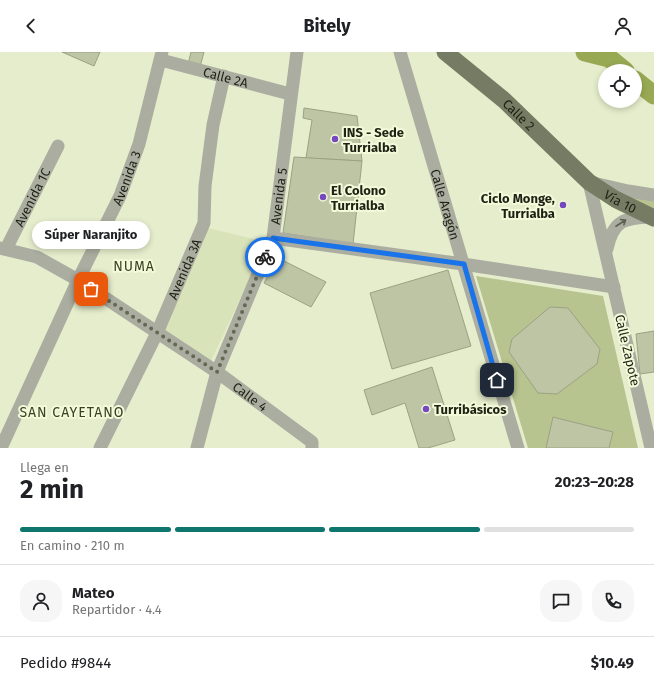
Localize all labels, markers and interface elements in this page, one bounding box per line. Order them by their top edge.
icon: back [20,15,42,37]
text: Bitely [303,15,351,37]
icon: person [612,15,634,37]
street label: Calle 2A [201,64,250,91]
map controls [598,64,642,108]
button: locate [598,64,642,108]
street label: Calle 2 [500,96,538,134]
place label: INS - Sede Turrialba [343,125,404,155]
marker: INS - Sede Turrialba [330,134,340,144]
street label: Avenida 3 [110,149,144,208]
street label: Avenida 1C [12,165,54,229]
street label: Avenida 5 [268,167,290,225]
street label: Calle Aragón [427,167,463,242]
place label: El Colono Turrialba [331,183,386,213]
street label: Vía 10 [601,187,639,216]
place label: Ciclo Monge, Turrialba [481,191,555,221]
marker: El Colono Turrialba [318,192,328,202]
marker: Ciclo Monge, Turrialba [558,200,568,210]
one-way arrow [615,219,627,227]
callout: Súper Naranjito [32,221,150,249]
text: Súper Naranjito [45,227,137,242]
street label: Avenida 3A [165,236,205,302]
courier [245,237,285,277]
icon: bike [254,246,276,268]
district label: NUMA [113,258,155,275]
pin [74,272,108,306]
icon: bag [80,278,102,300]
street label: Calle Zapote [612,313,643,387]
pin [480,363,514,397]
icon: home [486,369,508,391]
street label: Calle 4 [230,379,270,415]
place label: Turribásicos [434,402,507,417]
district label: SAN CAYETANO [19,404,125,421]
marker: Turribásicos [421,404,431,414]
text: Llega en [20,460,69,475]
text: 20:23–20:28 [555,473,634,491]
text: 2 min [20,474,84,505]
text: En camino · 210 m [20,538,125,553]
button: person [20,580,62,622]
button: chat [540,580,582,622]
button: phone [592,580,634,622]
text: Mateo [72,584,115,602]
text: Repartidor · 4.4 [72,602,162,617]
text: Pedido #9844 [20,654,111,672]
text: $10.49 [591,654,634,672]

